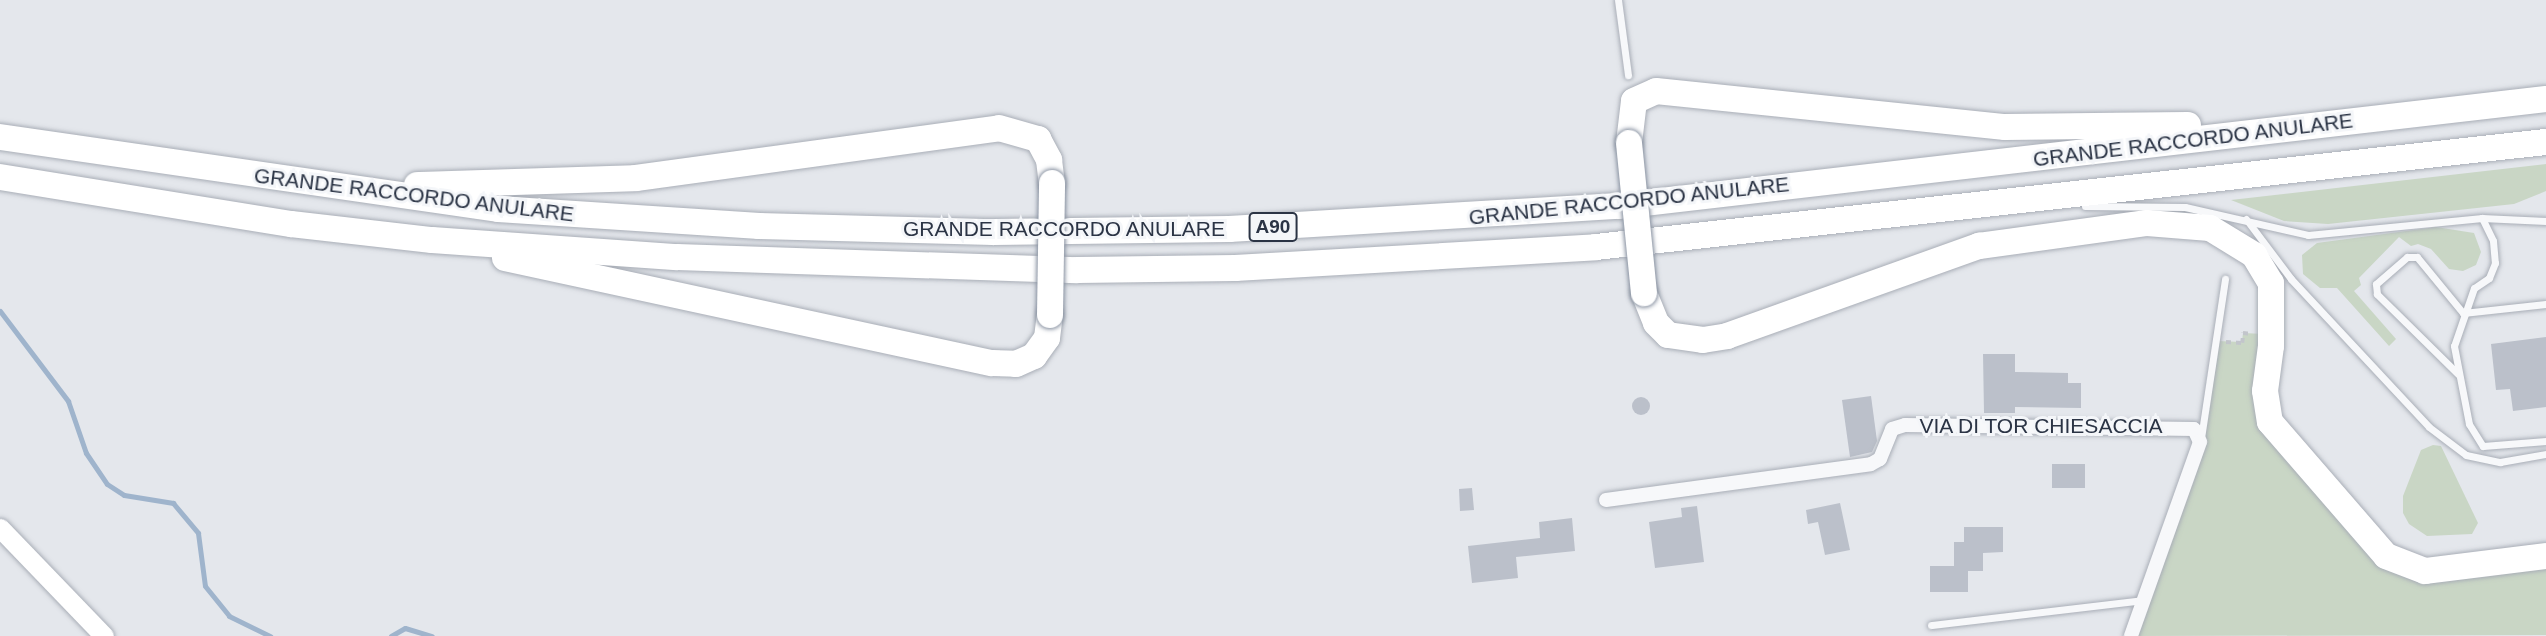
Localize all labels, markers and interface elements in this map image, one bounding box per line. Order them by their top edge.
street label: GRANDE RACCORDO ANULARE [2031,108,2355,172]
street label: GRANDE RACCORDO ANULARE [252,163,576,227]
street label: GRANDE RACCORDO ANULARE [1467,172,1791,230]
road number: A90 [1248,212,1298,243]
street label: GRANDE RACCORDO ANULARE [902,216,1226,242]
street label: VIA DI TOR CHIESACCIA [1919,413,2163,439]

